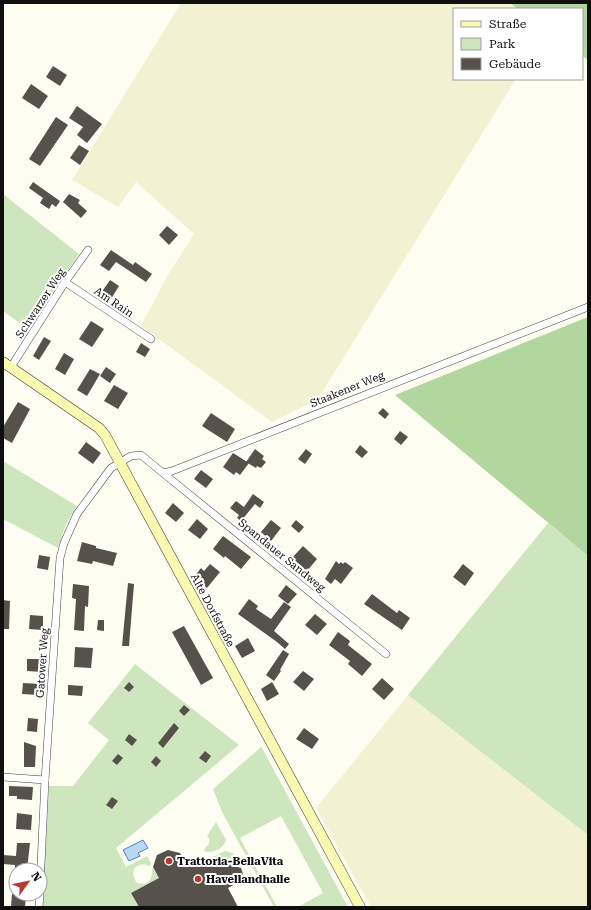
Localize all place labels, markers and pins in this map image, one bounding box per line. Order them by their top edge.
place label: Trattoria-BellaVita [177,855,284,868]
marker: Trattoria-BellaVita [164,856,174,866]
place label: Havellandhalle [206,873,290,886]
marker: Havellandhalle [193,874,203,884]

